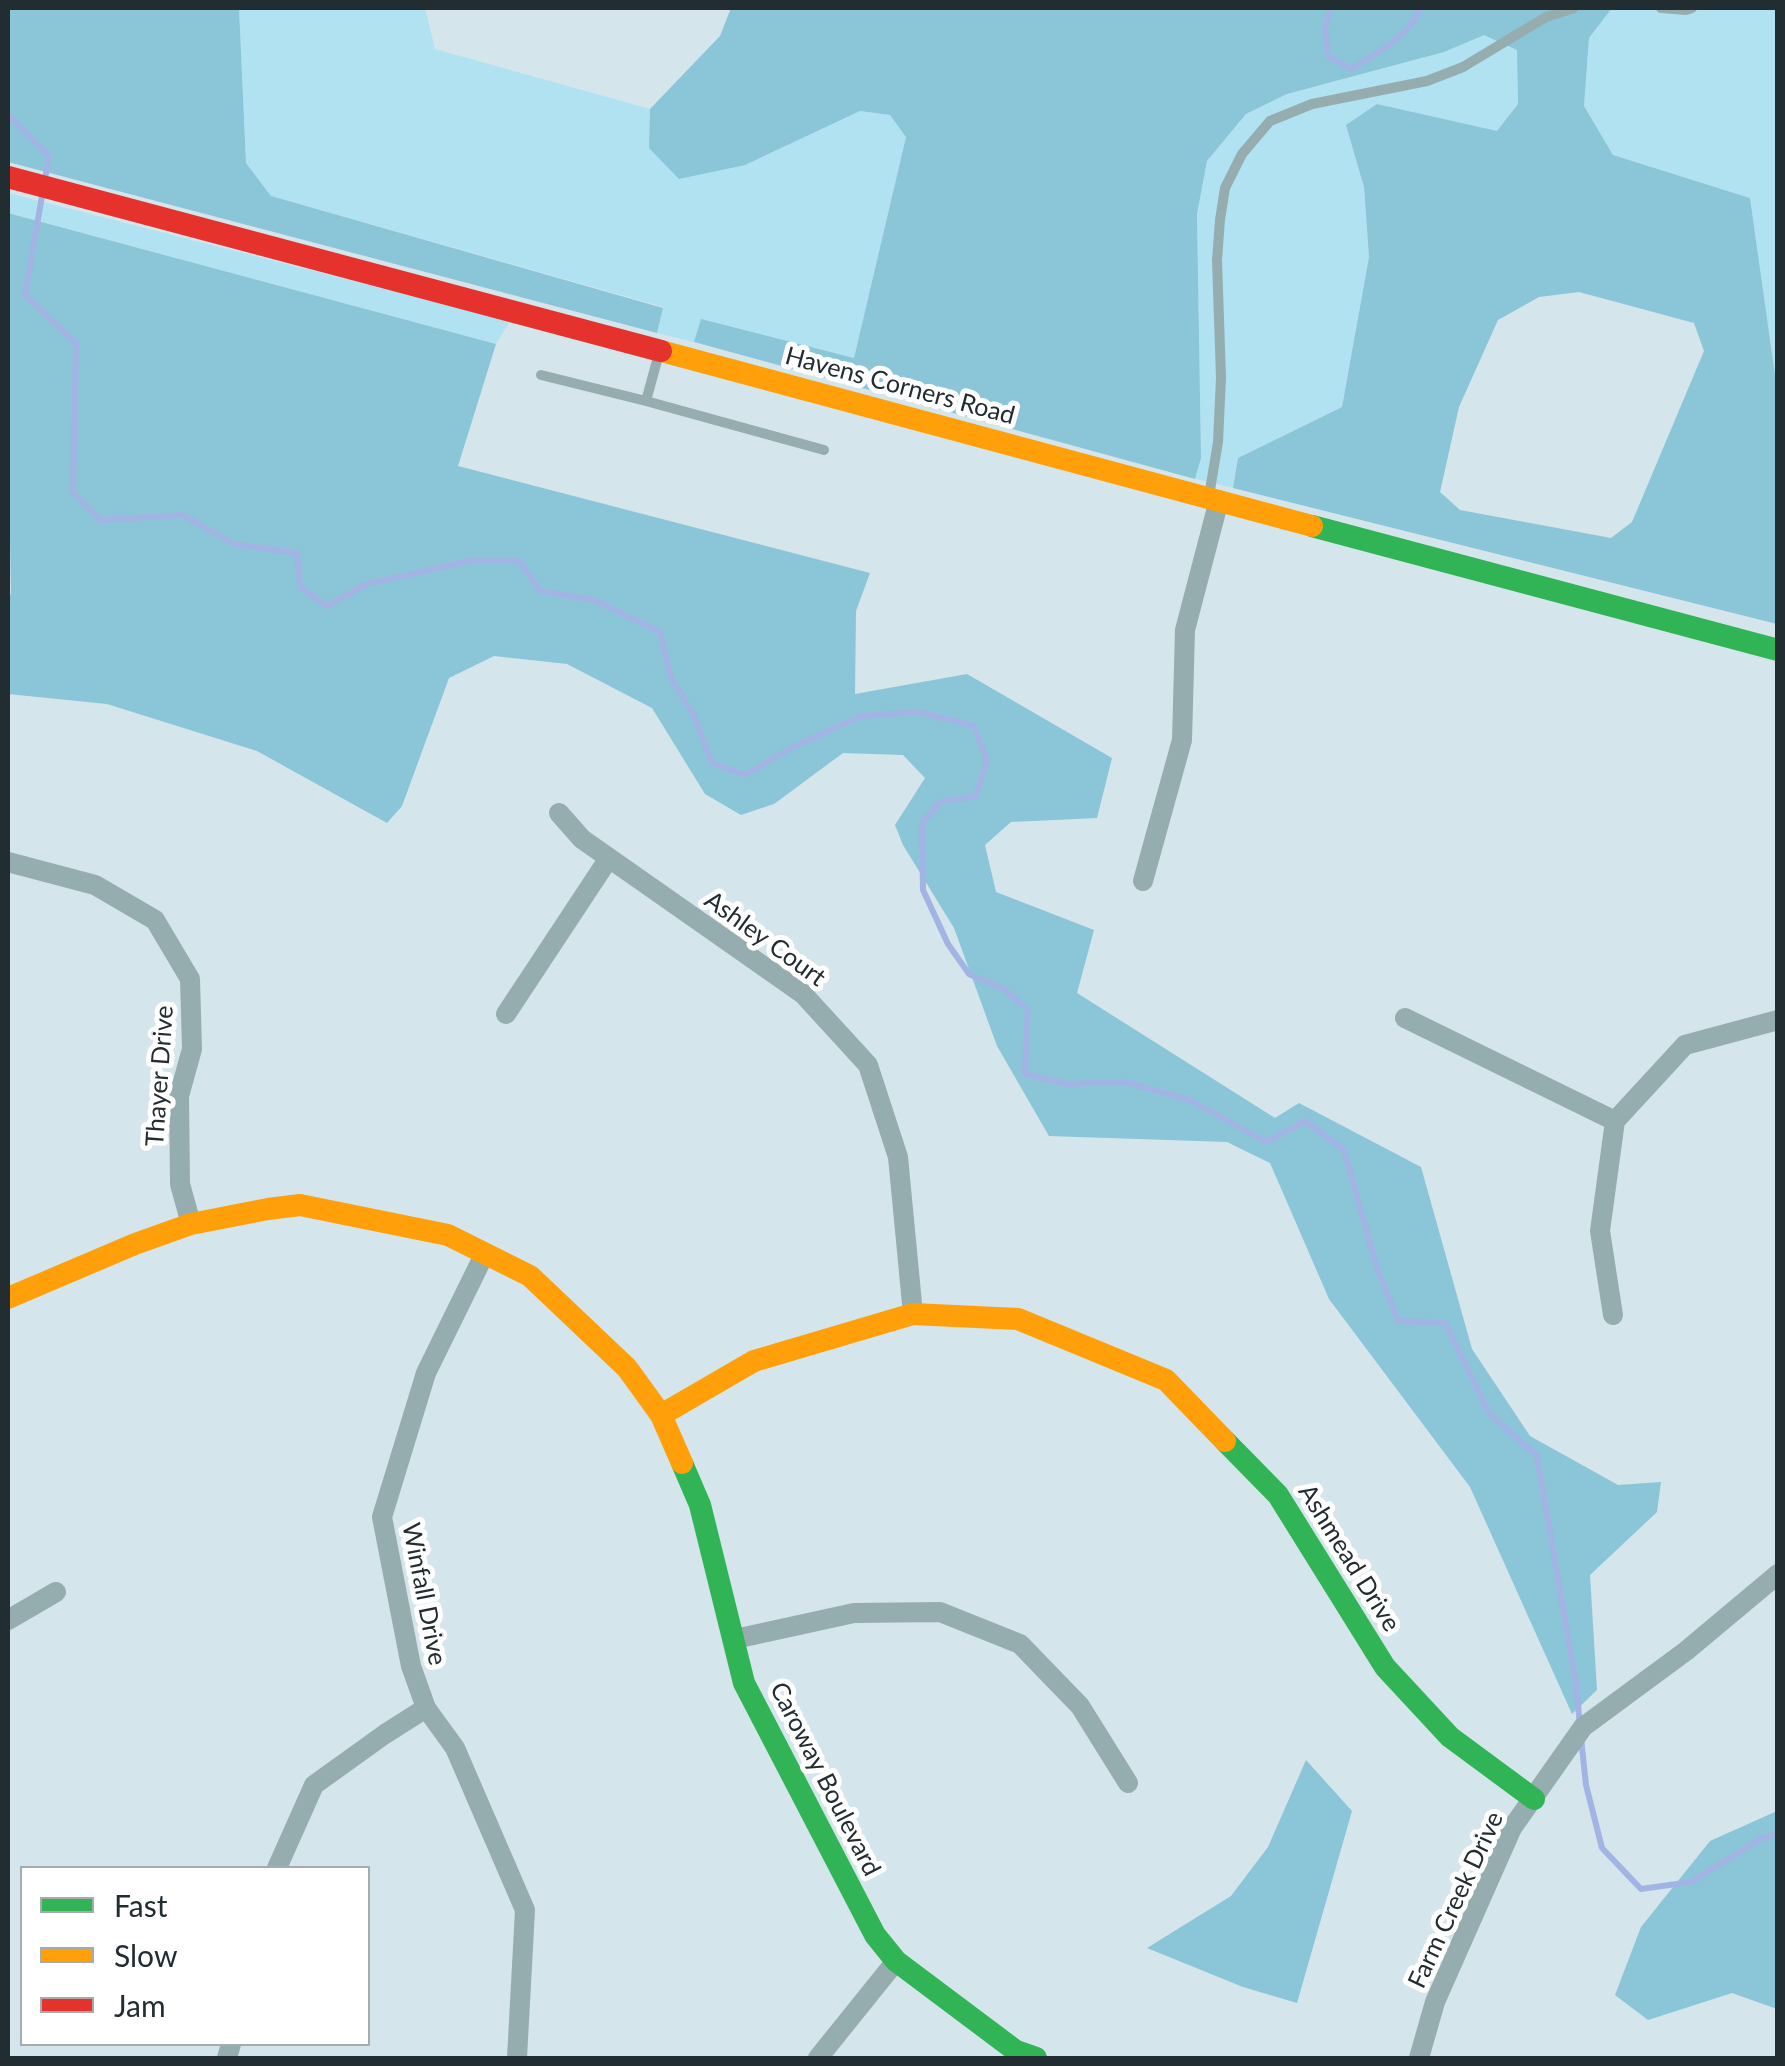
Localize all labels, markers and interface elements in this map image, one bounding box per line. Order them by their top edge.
street label: Havens Corners Road [782,341,1018,431]
street label: Ashley Court [699,885,831,993]
street label: Thayer Drive [140,1004,180,1148]
street label: Ashmead Drive [1292,1479,1406,1637]
street label: Winfall Drive [395,1520,453,1668]
street label: Caroway Boulevard [763,1677,887,1881]
street label: Farm Creek Drive [1402,1807,1510,1993]
legend [20,1866,370,2046]
text: Fast [114,1887,168,1923]
text: Slow [114,1937,177,1973]
text: Jam [114,1987,166,2023]

